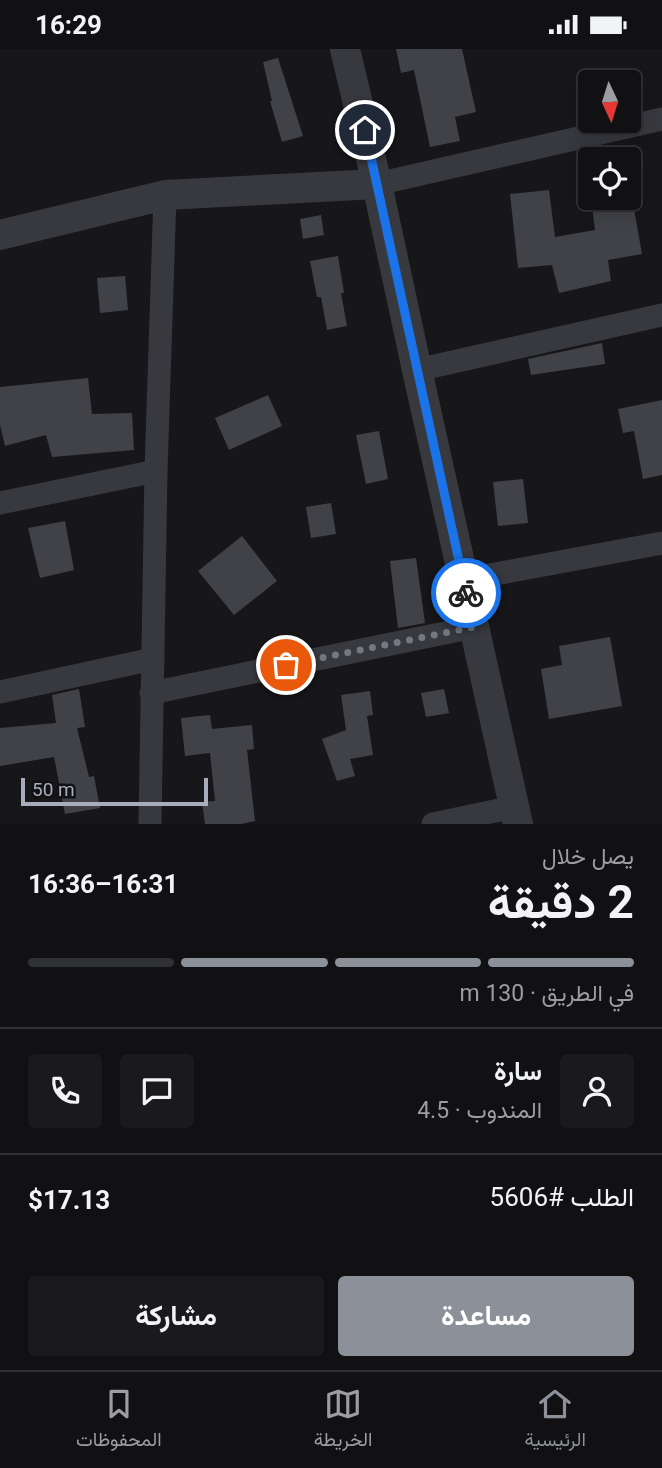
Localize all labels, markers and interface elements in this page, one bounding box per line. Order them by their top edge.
text: 16:29 [35,10,102,40]
north arrow [578,70,640,133]
map controls [578,70,641,210]
pin [335,100,395,160]
icon: home [346,111,384,149]
button: locate [578,147,641,210]
courier [431,558,501,628]
icon: bike [447,574,485,612]
pin [256,635,316,695]
icon: bag [267,646,305,684]
scale bar [21,775,208,807]
text: 50 m [32,778,75,801]
text: يصل خلال [542,843,634,870]
text: 16:31–16:36 [28,869,178,899]
text: 2 دقيقة [488,875,634,929]
text: في الطريق · 130 m [460,980,634,1007]
button: phone [28,1054,102,1128]
button: chat [120,1054,194,1128]
button: person [560,1054,634,1128]
text: سارة [494,1056,542,1086]
text: المندوب · 4.5 [417,1097,542,1124]
text: الطلب #5606 [490,1182,634,1212]
text: $17.13 [28,1185,110,1215]
button: مشاركة [28,1276,324,1356]
button: مساعدة [338,1276,634,1356]
tab: المحفوظات [76,1385,162,1456]
tab: الخريطة [314,1385,372,1456]
tab: الرئيسية [525,1385,586,1456]

